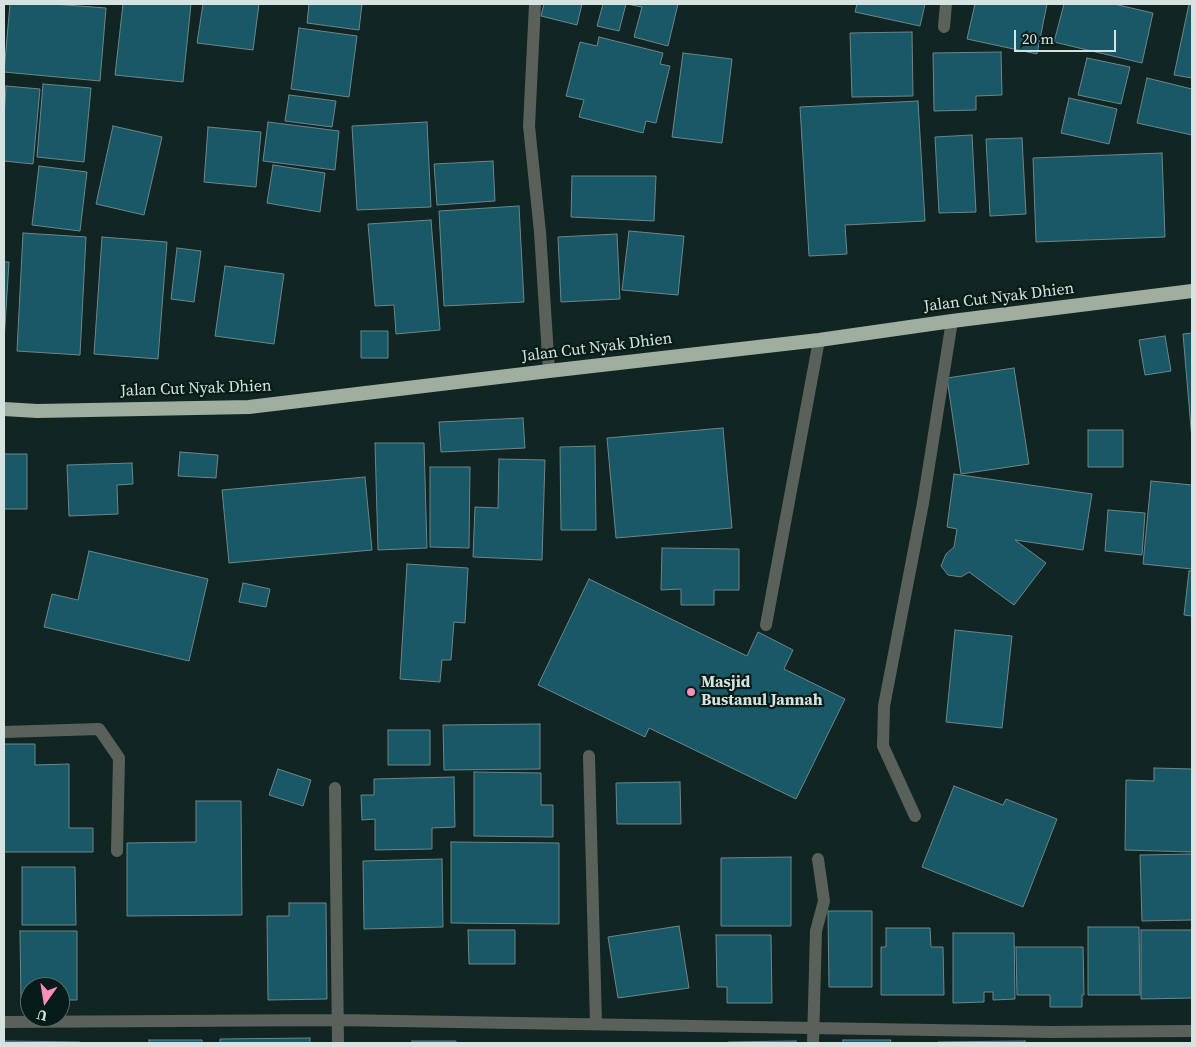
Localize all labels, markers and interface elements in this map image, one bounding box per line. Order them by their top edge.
scale bar [1016,20,1118,52]
text: 20 m [1022,28,1054,49]
street label: Jalan Cut Nyak Dhien [923,279,1075,317]
street label: Jalan Cut Nyak Dhien [521,329,673,367]
street label: Jalan Cut Nyak Dhien [120,377,272,401]
place label: Masjid Bustanul Jannah [701,673,823,711]
marker: Masjid Bustanul Jannah [685,686,697,698]
north arrow [20,977,70,1027]
text: U [35,1005,49,1027]

